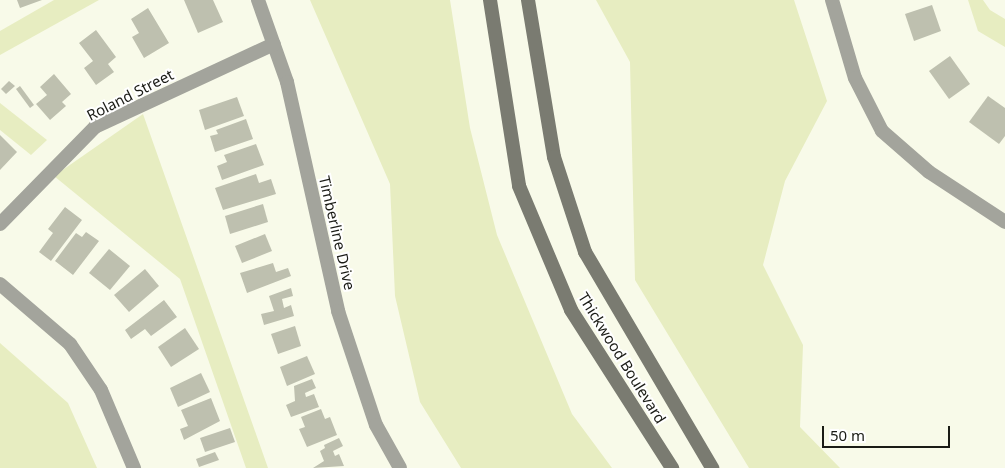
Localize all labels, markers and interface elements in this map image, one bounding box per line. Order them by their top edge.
street label: Roland Street [84,65,176,125]
street label: Timberline Drive [315,174,359,292]
street label: Thickwood Boulevard [574,289,670,427]
scale bar [825,416,952,448]
text: 50 m [830,425,865,445]

